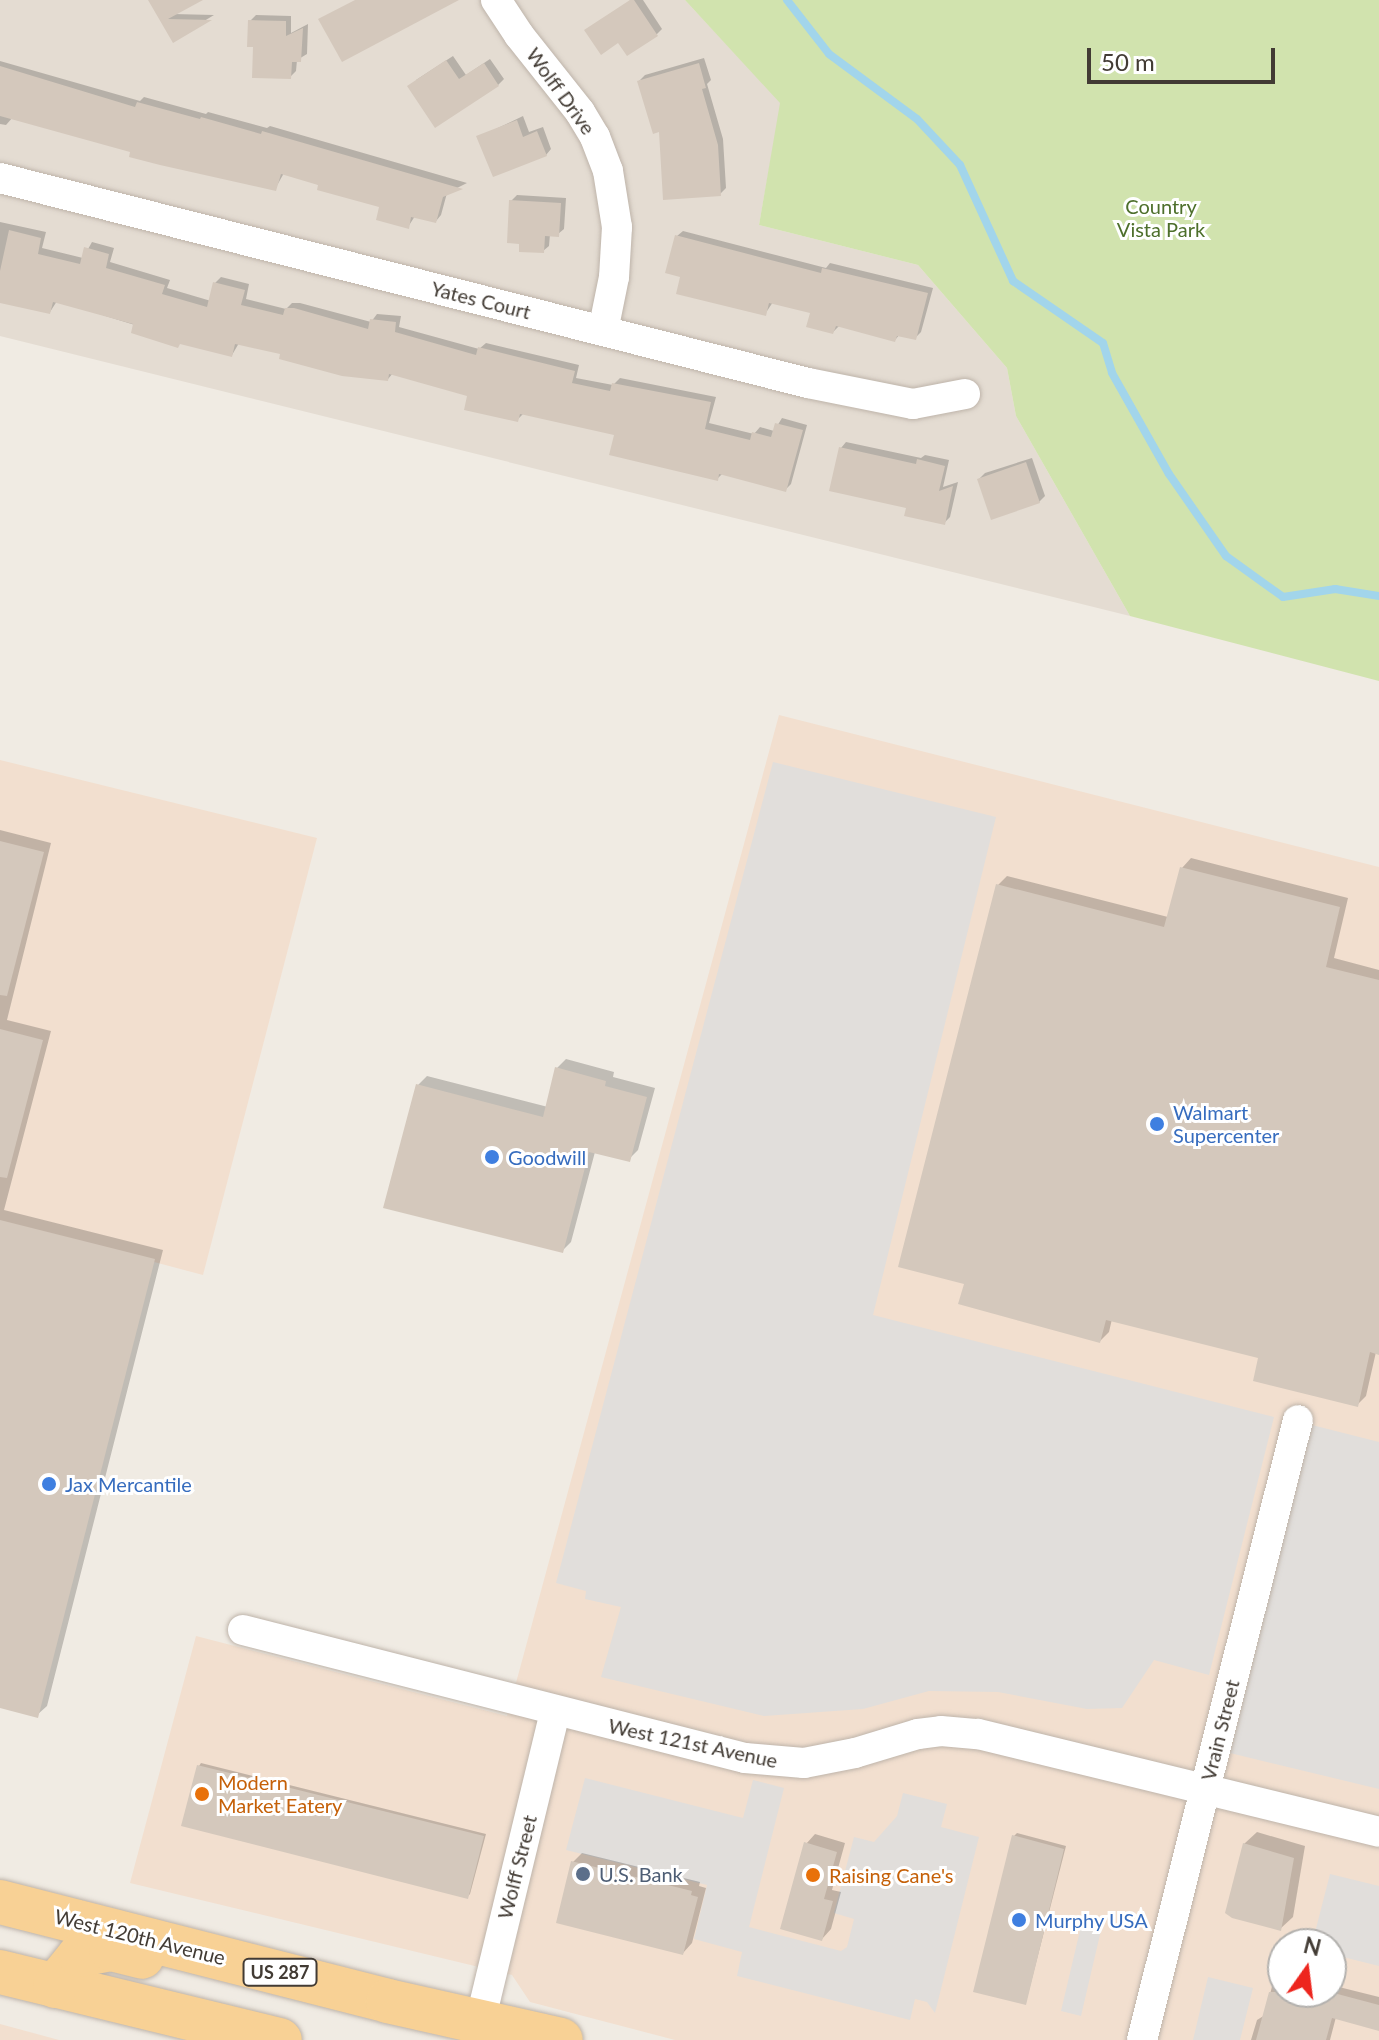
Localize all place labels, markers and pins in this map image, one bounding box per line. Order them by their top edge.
place label: Walmart Supercenter [1173,1100,1279,1147]
marker: Walmart Supercenter [1148,1115,1166,1133]
place label: Goodwill [508,1145,586,1169]
marker: Goodwill [483,1148,501,1166]
place label: Jax Mercantile [65,1472,192,1496]
marker: Jax Mercantile [40,1475,58,1493]
place label: Modern Market Eatery [218,1770,342,1817]
marker: Modern Market Eatery [193,1785,211,1803]
place label: U.S. Bank [599,1862,683,1886]
place label: Raising Cane's [829,1863,953,1887]
marker: U.S. Bank [574,1865,592,1883]
marker: Raising Cane's [804,1866,822,1884]
place label: Murphy USA [1035,1908,1148,1932]
marker: Murphy USA [1010,1911,1028,1929]

